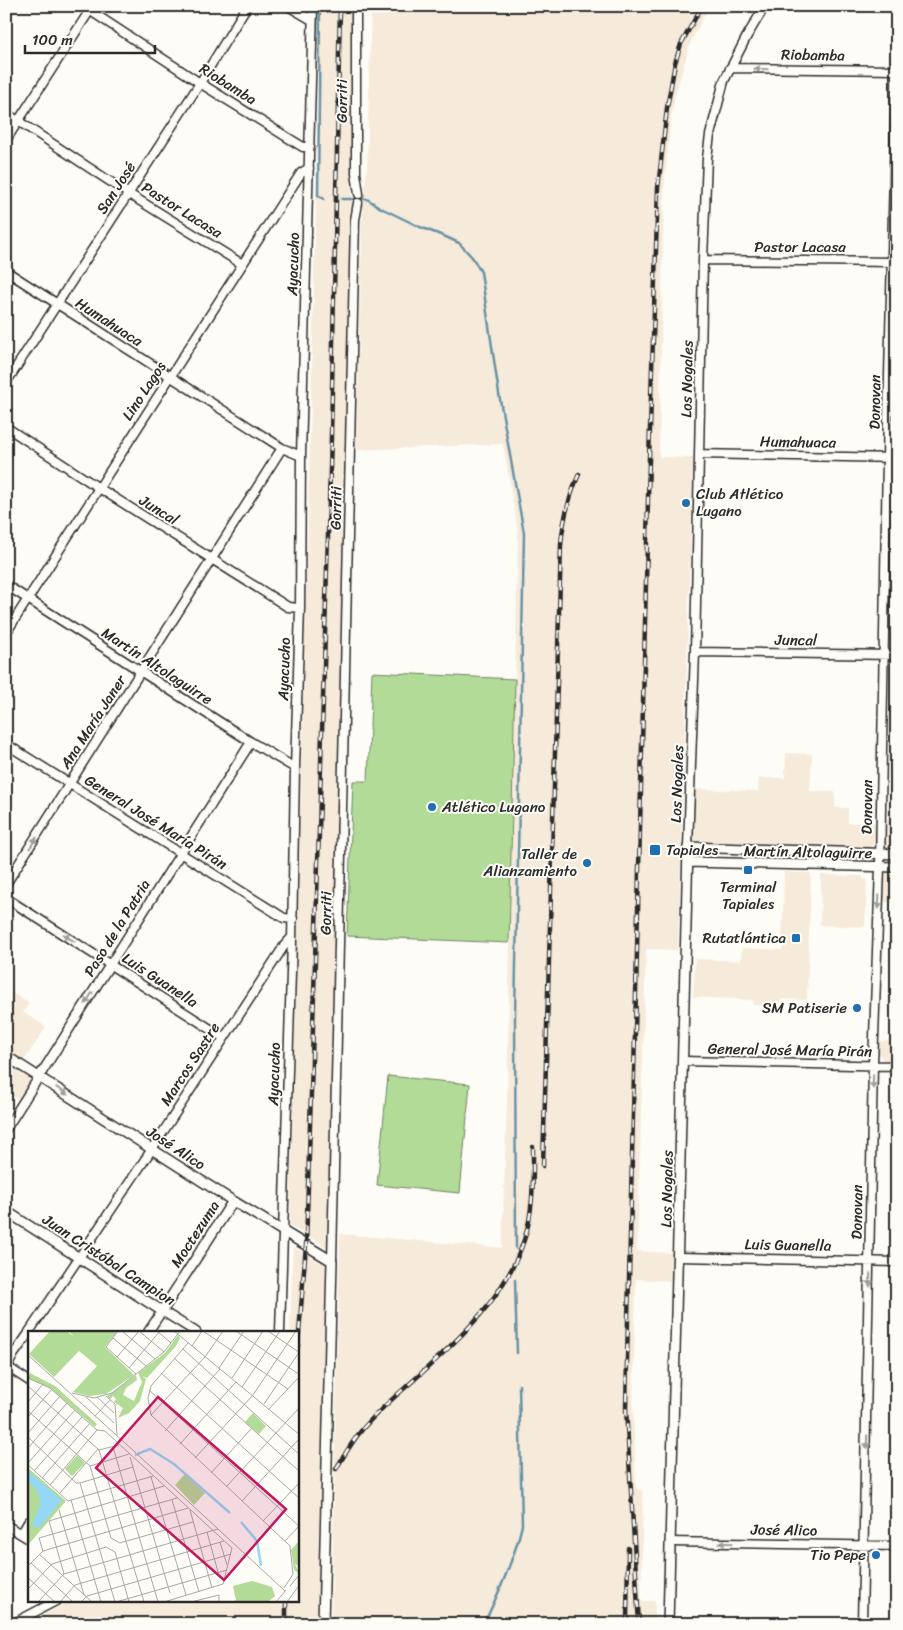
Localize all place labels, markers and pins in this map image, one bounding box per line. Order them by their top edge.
place label: Club Atlético Lugano [696,481,784,524]
marker: Club Atlético Lugano [680,497,692,509]
place label: Atlético Lugano [441,794,546,820]
marker: Atlético Lugano [426,801,438,813]
place label: Tapiales [666,837,719,863]
place label: Taller de Alianzamiento [483,841,578,884]
marker: Tapiales [648,843,662,857]
marker: Taller de Alianzamiento [581,857,593,869]
marker: Terminal Tapiales [742,864,754,876]
place label: Terminal Tapiales [720,874,777,917]
place label: Rutatlántica [703,925,786,951]
marker: Rutatlántica [790,932,802,944]
place label: SM Patiserie [762,995,847,1021]
marker: SM Patiserie [851,1002,863,1014]
place label: Tio Pepe [810,1542,866,1568]
marker: Tio Pepe [870,1549,882,1561]

